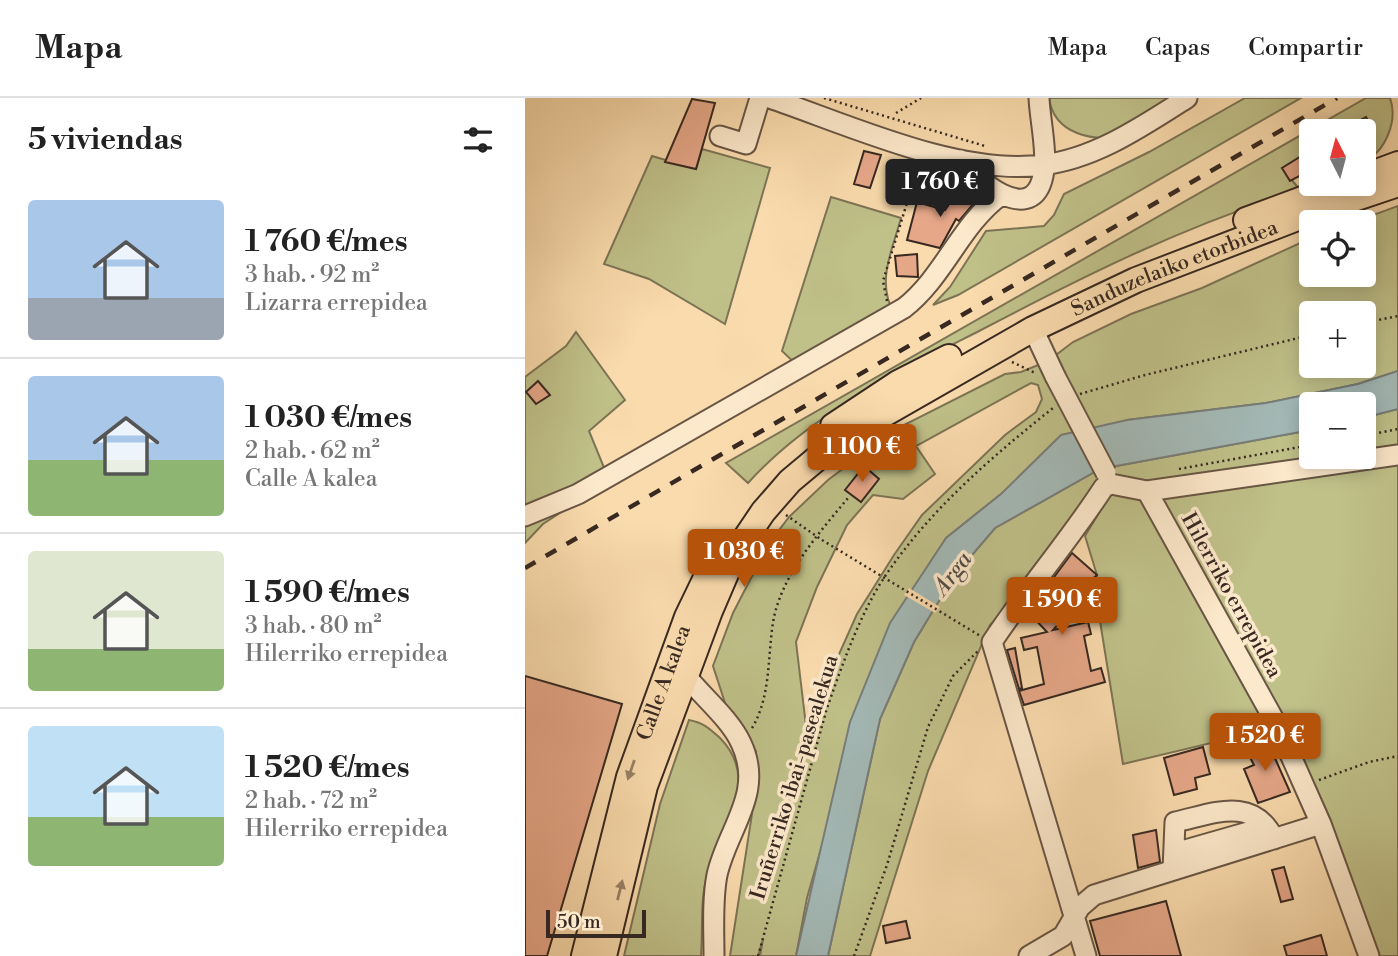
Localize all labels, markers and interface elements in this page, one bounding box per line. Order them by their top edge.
text: Mapa [35,28,122,69]
text: Mapa [1048,33,1107,63]
text: Capas [1145,33,1210,63]
text: Compartir [1248,33,1363,63]
north arrow [1299,119,1375,196]
map controls [1299,119,1376,469]
text: 5 viviendas [28,121,183,159]
icon: filters [459,121,497,159]
pin: 1 760 € [875,159,1005,219]
text: 1 760 € [901,168,979,196]
button: locate [1299,210,1376,287]
street label: Sanduzelaiko etorbidea [1067,215,1282,323]
text: 1 760 €/mes [245,223,408,261]
icon: home [84,228,168,312]
text: 3 hab. · 92 m² [245,261,379,289]
text: Lizarra errepidea [245,289,428,317]
button: + [1299,301,1376,378]
button: − [1299,392,1376,469]
text: 1 030 €/mes [245,399,412,437]
icon: home [84,404,168,488]
pin: 1 100 € [797,424,927,484]
text: 1 100 € [823,433,901,461]
text: 2 hab. · 62 m² [245,437,380,465]
text: Calle A kalea [245,465,377,493]
street label: Hilerriko errepidea [1175,508,1288,683]
pin: 1 030 € [679,530,809,589]
text: 1 030 € [704,538,784,566]
water label: Arga [926,546,978,603]
text: 1 590 €/mes [245,574,410,612]
pin: 1 590 € [997,578,1127,637]
icon: home [84,579,168,663]
text: 1 590 € [1023,586,1101,614]
text: 3 hab. · 80 m² [245,612,382,640]
street label: Calle A kalea [631,621,697,744]
text: Hilerriko errepidea [245,640,448,668]
street label: Iruñerriko ibai-pasealekua [745,651,845,903]
pin: 1 520 € [1200,714,1330,773]
text: 1 520 € [1226,722,1304,750]
text: 1 520 €/mes [245,749,410,787]
icon: home [84,754,168,838]
one-way arrow [626,760,636,781]
text: 2 hab. · 72 m² [245,787,377,815]
text: Hilerriko errepidea [245,815,448,843]
one-way arrow [615,879,626,901]
scale bar [546,907,646,939]
text: 50 m [557,910,601,934]

